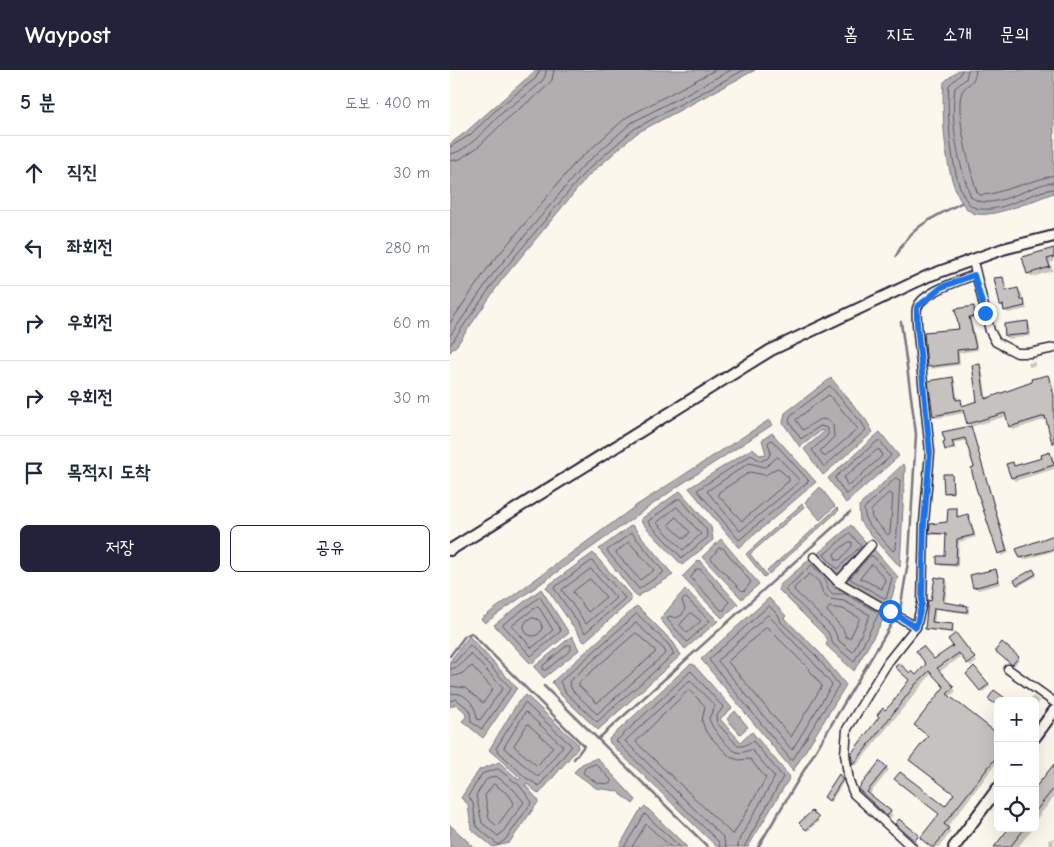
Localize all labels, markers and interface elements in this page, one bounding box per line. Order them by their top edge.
text: Waypost [25,21,110,49]
text: 홈 [844,24,858,45]
text: 지도 [886,24,915,45]
text: 소개 [943,24,972,45]
text: 문의 [1000,24,1029,45]
text: 5 분 [20,90,56,114]
text: 도보 · 400 m [345,94,430,112]
icon: ahead [20,159,48,187]
text: 직진 [67,161,98,183]
text: 30 m [394,164,430,182]
icon: left [20,234,48,262]
text: 좌회전 [67,236,113,258]
text: 280 m [385,239,430,257]
route end [974,302,997,325]
icon: right [20,309,48,337]
text: 우회전 [67,311,113,333]
text: 60 m [393,314,430,332]
icon: right [20,384,48,412]
text: 우회전 [67,386,113,408]
text: 30 m [394,389,430,407]
icon: arrive [20,459,48,487]
text: 목적지 도착 [67,461,150,483]
button: 저장 [20,525,220,572]
button: 공유 [230,525,430,572]
route start [879,600,902,623]
map controls [994,697,1039,832]
button: + [994,697,1039,742]
button: − [994,742,1039,787]
button: locate [994,787,1039,832]

